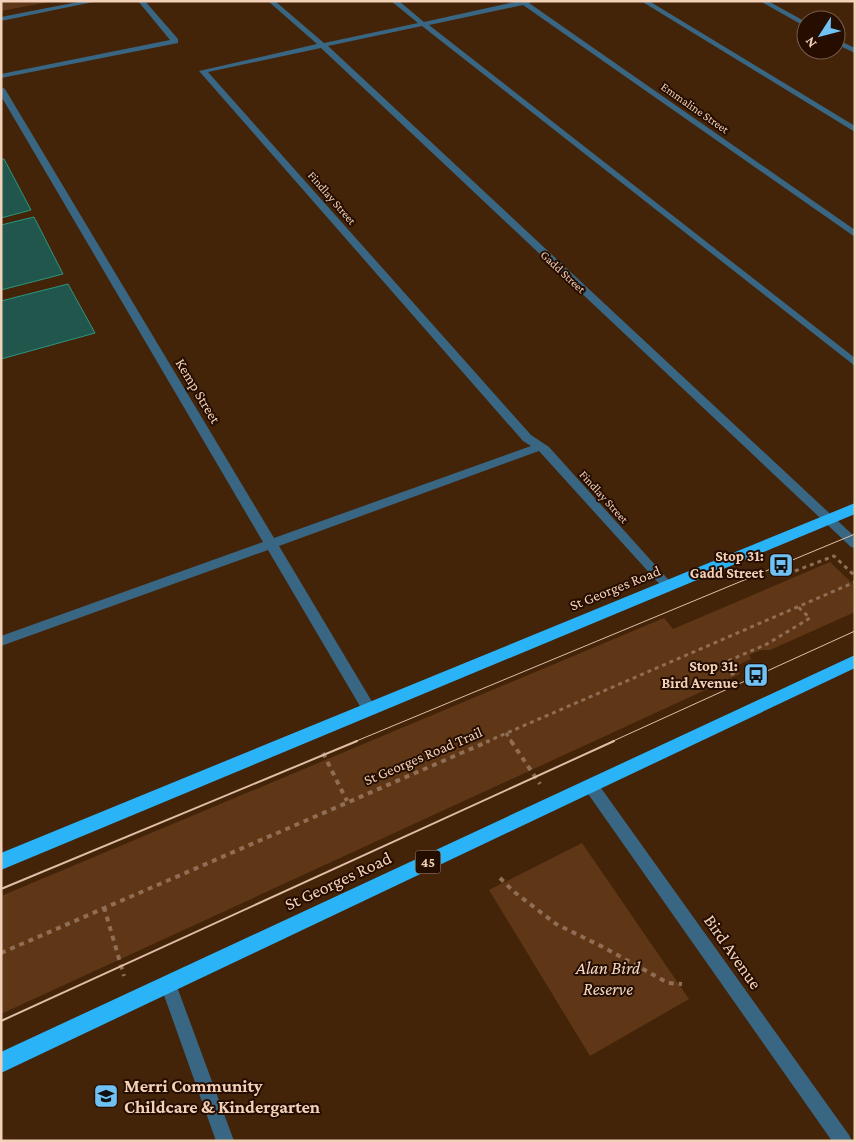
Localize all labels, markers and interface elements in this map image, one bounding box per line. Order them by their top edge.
north arrow [796,10,846,60]
text: N [801,34,820,51]
street label: Emmaline Street [658,79,733,137]
street label: Findlay Street [305,168,360,228]
street label: Gadd Street [538,248,589,297]
street label: Kemp Street [172,356,224,428]
street label: Findlay Street [577,468,632,527]
place label: Stop 31: Gadd Street [690,548,765,581]
bus stop icon: Stop 31: Gadd Street [768,552,794,578]
street label: St Georges Road [567,563,663,614]
place label: Stop 31: Bird Avenue [661,658,738,691]
bus stop icon: Stop 31: Bird Avenue [743,662,769,688]
street label: St Georges Road Trail [361,724,485,789]
street label: St Georges Road [281,847,395,914]
road number: 45 [416,850,440,874]
street label: Bird Avenue [700,911,766,993]
park label: Alan Bird Reserve [575,958,641,999]
place label: Merri Community Childcare & Kindergarten [124,1076,321,1117]
school or university icon: Merri Community Childcare & Kindergarten [93,1083,119,1109]

